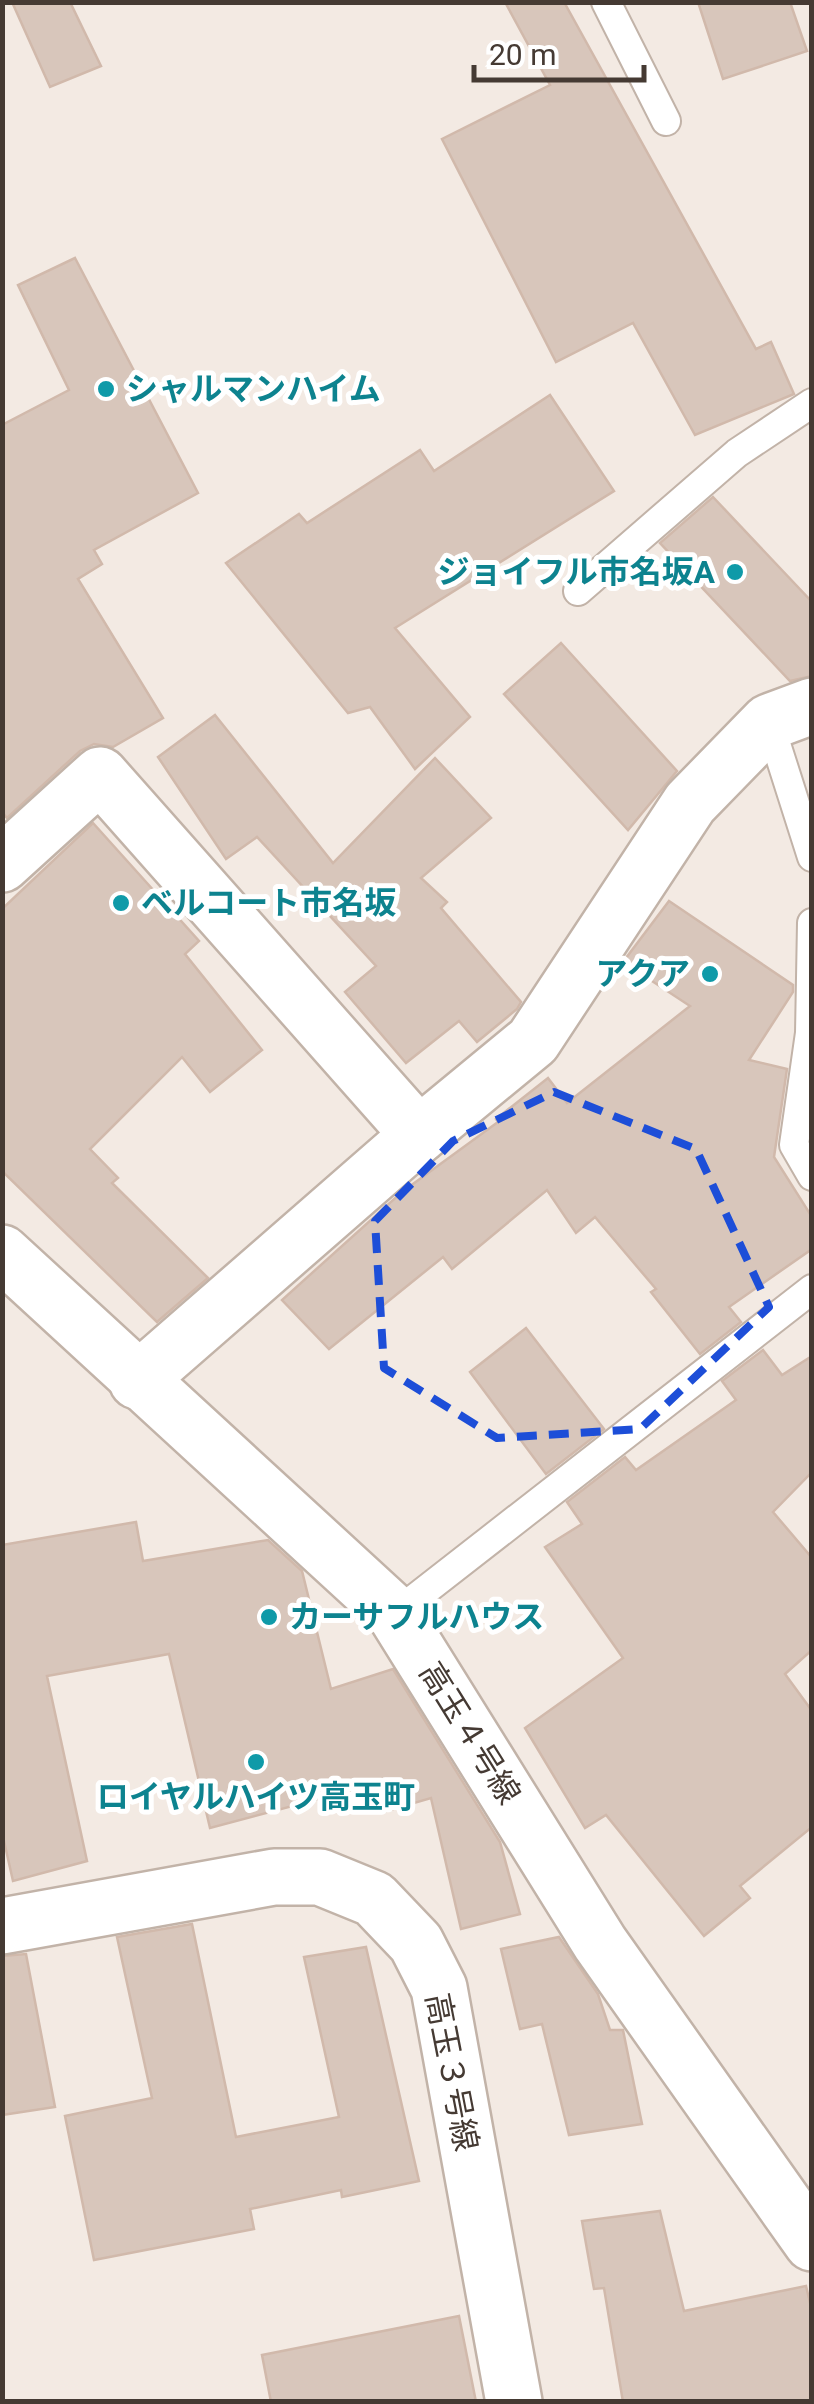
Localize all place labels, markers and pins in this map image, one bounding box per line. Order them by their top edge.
place label: シャルマンハイム [126,370,381,408]
marker: シャルマンハイム [95,378,117,400]
place label: ジョイフル市名坂A [437,553,715,591]
marker: ジョイフル市名坂A [724,561,746,583]
place label: ベルコート市名坂 [141,884,396,922]
marker: ベルコート市名坂 [110,892,132,914]
place label: アクア [596,955,690,993]
marker: アクア [699,963,721,985]
place label: カーサフルハウス [289,1598,544,1636]
marker: カーサフルハウス [258,1606,280,1628]
marker: ロイヤルハイツ高玉町 [245,1751,267,1773]
place label: ロイヤルハイツ高玉町 [97,1778,415,1816]

